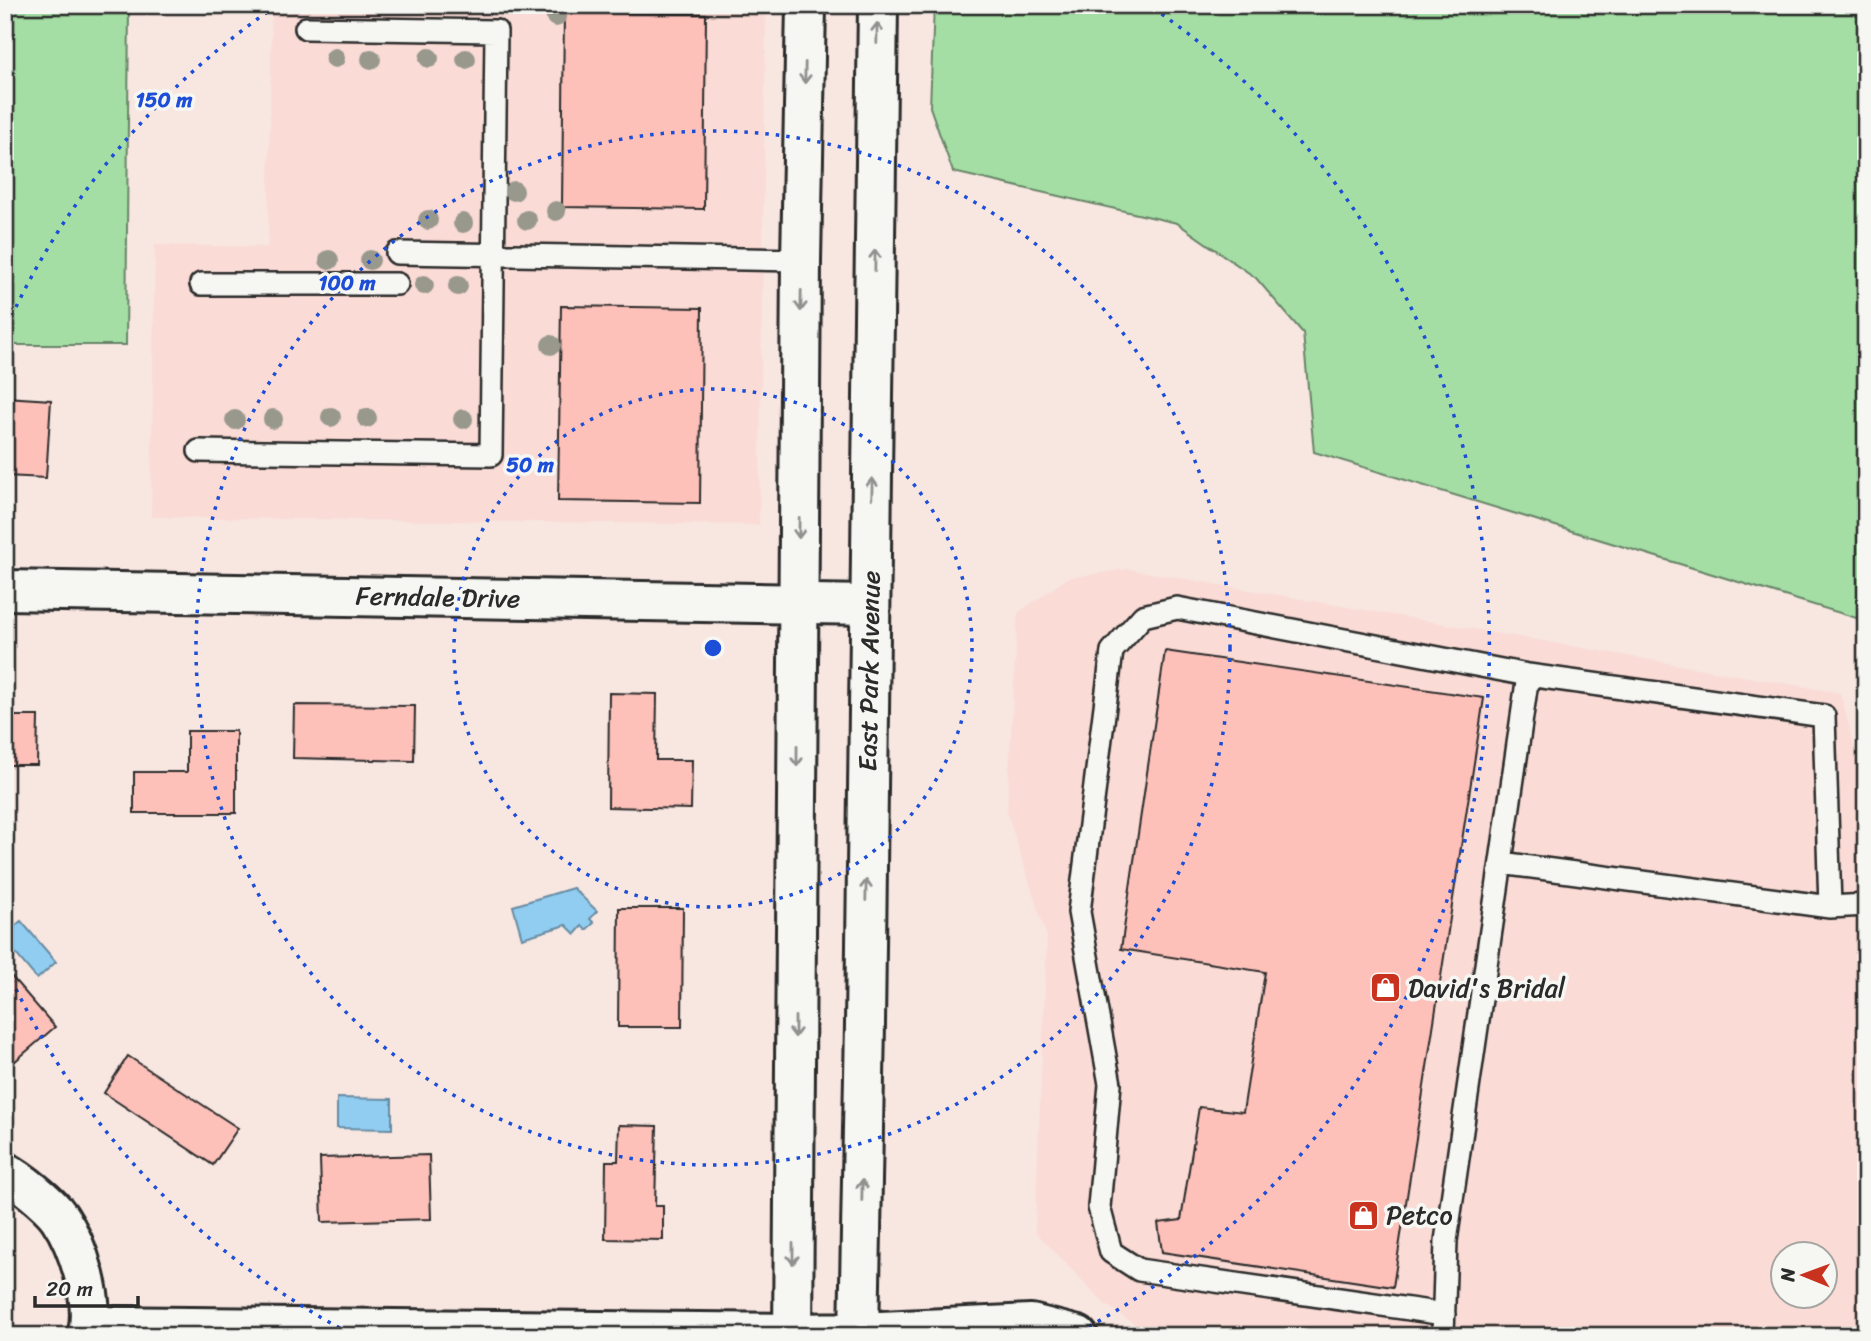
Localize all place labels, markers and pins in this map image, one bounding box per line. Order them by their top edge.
centre of rings [701,636,725,660]
place label: David's Bridal [1408,965,1566,1011]
shop icon: David's Bridal [1368,971,1402,1005]
place label: Petco [1386,1192,1453,1238]
shop icon: Petco [1346,1198,1380,1232]

